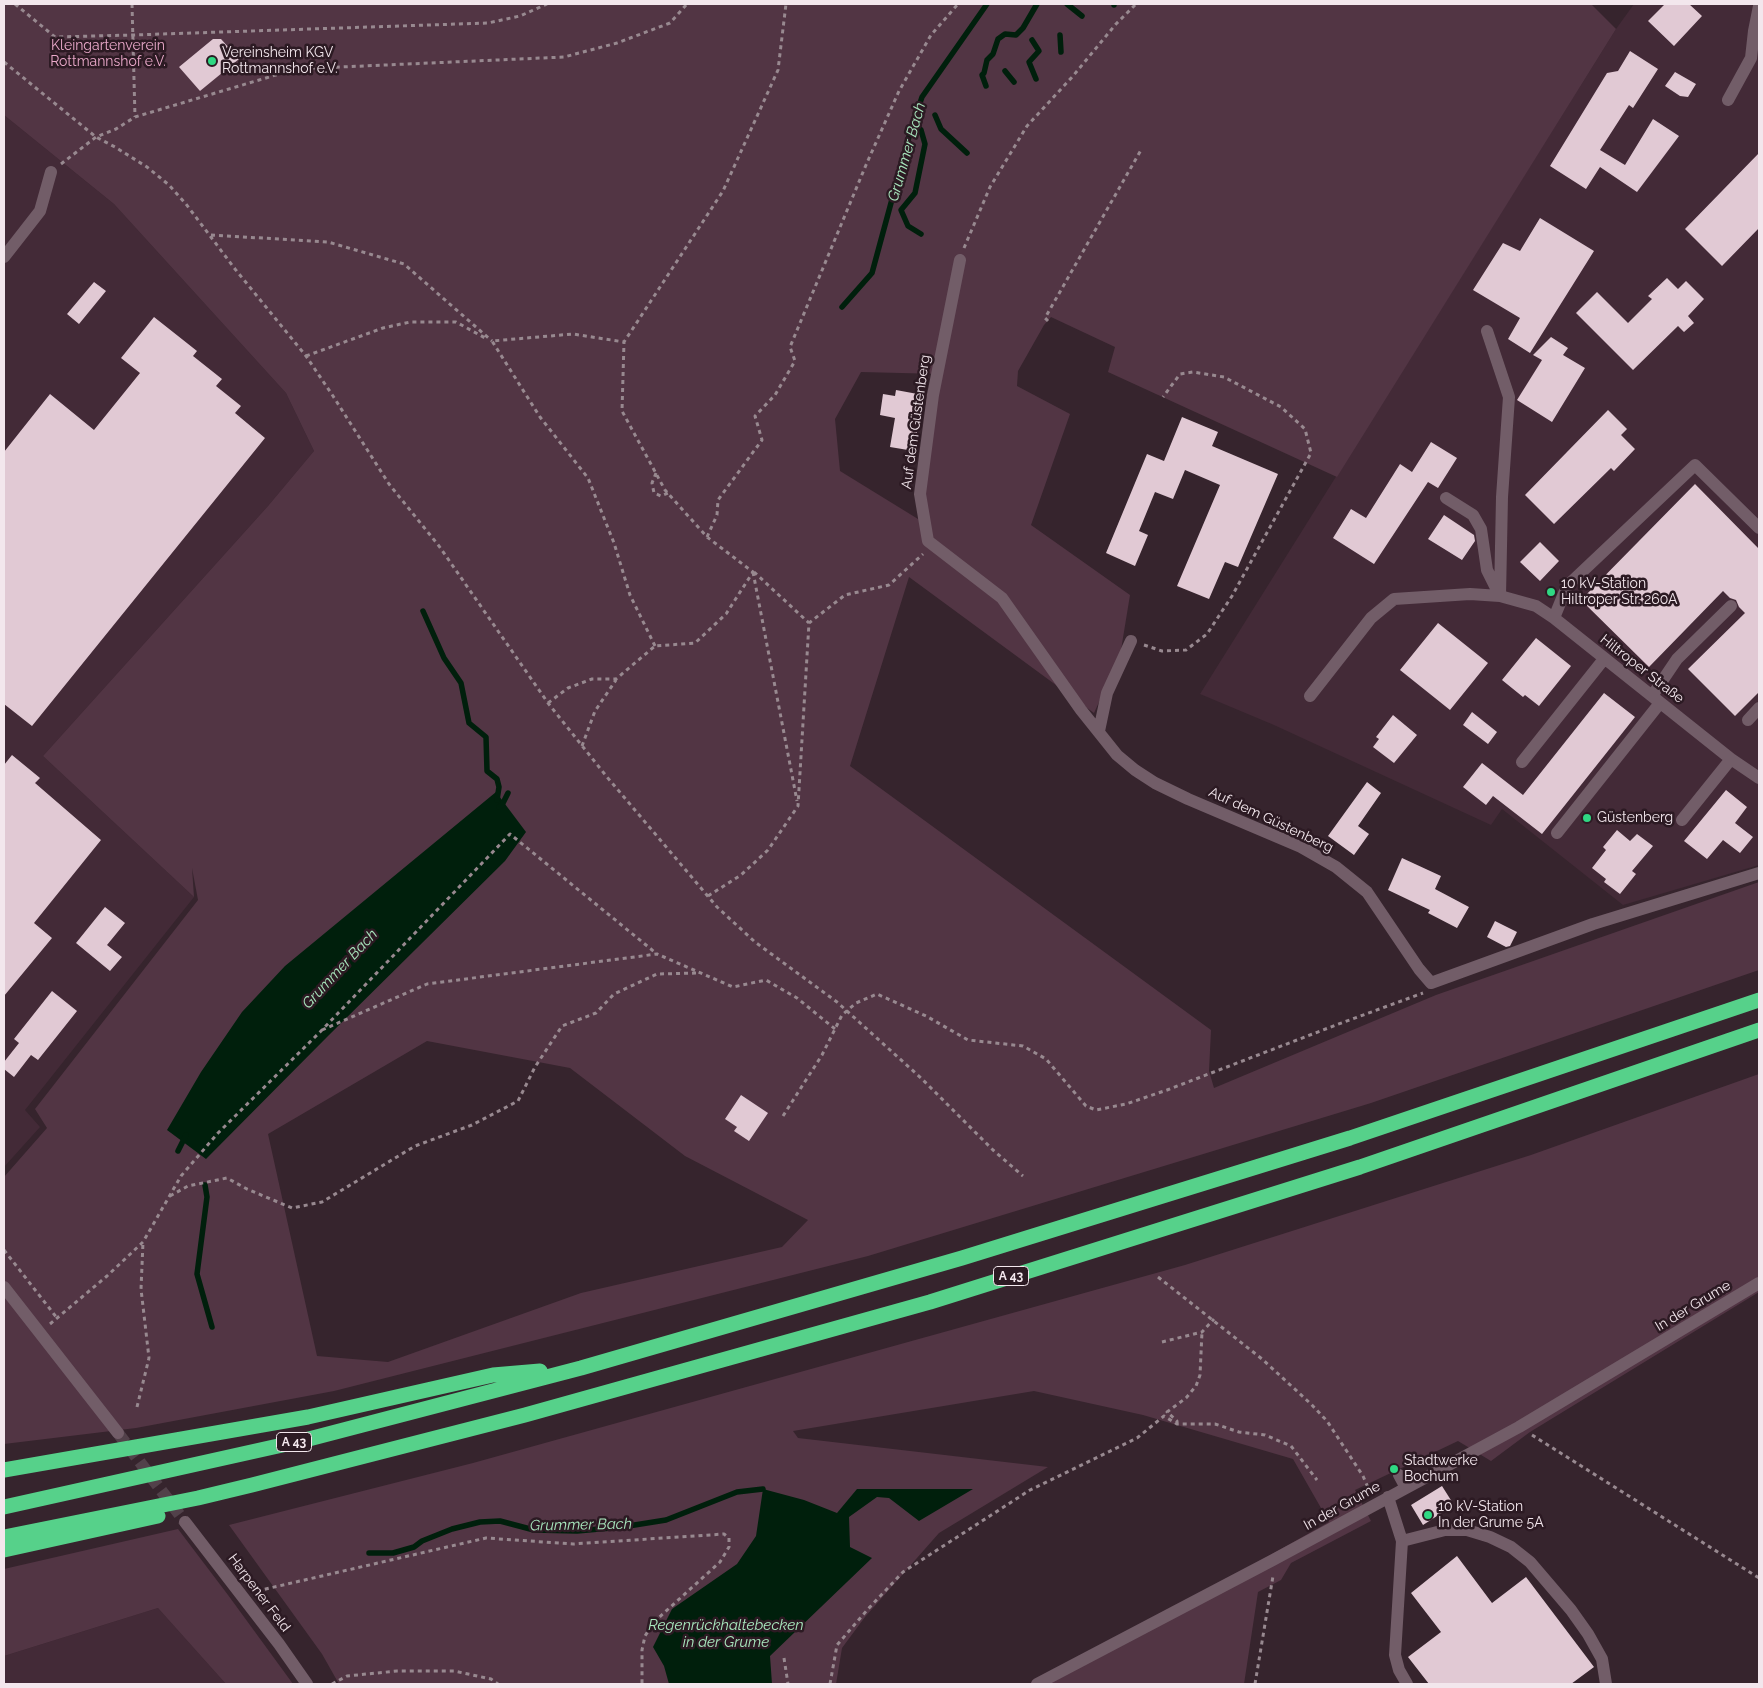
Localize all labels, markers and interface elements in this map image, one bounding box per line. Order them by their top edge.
park label: Kleingartenverein Rottmannshof e.V. [50,38,166,70]
place label: Vereinsheim KGV Rottmannshof e.V. [222,45,338,78]
marker: Vereinsheim KGV Rottmannshof e.V. [206,55,218,67]
water label: Grummer Bach [884,100,930,204]
street label: Auf dem Güstenberg [898,354,934,490]
place label: 10 kV-Station Hiltroper Str. 260A [1561,576,1678,608]
marker: 10 kV-Station Hiltroper Str. 260A [1545,586,1557,598]
street label: Hiltroper Straße [1597,631,1687,707]
street label: Auf dem Güstenberg [1206,784,1336,856]
place label: Güstenberg [1597,810,1673,826]
marker: Güstenberg [1581,812,1593,824]
water label: Grummer Bach [299,926,381,1012]
road number: A 43 [994,1266,1028,1285]
street label: In der Grume [1652,1277,1734,1335]
road number: A 43 [276,1432,312,1451]
place label: Stadtwerke Bochum [1404,1453,1478,1485]
marker: Stadtwerke Bochum [1388,1463,1400,1475]
street label: In der Grume [1301,1478,1383,1534]
place label: 10 kV-Station In der Grume 5A [1438,1499,1544,1531]
marker: 10 kV-Station In der Grume 5A [1422,1509,1434,1521]
water label: Grummer Bach [530,1515,632,1535]
street label: Harpener Feld [224,1551,294,1635]
water label: Regenrückhaltebecken in der Grume [648,1616,804,1651]

